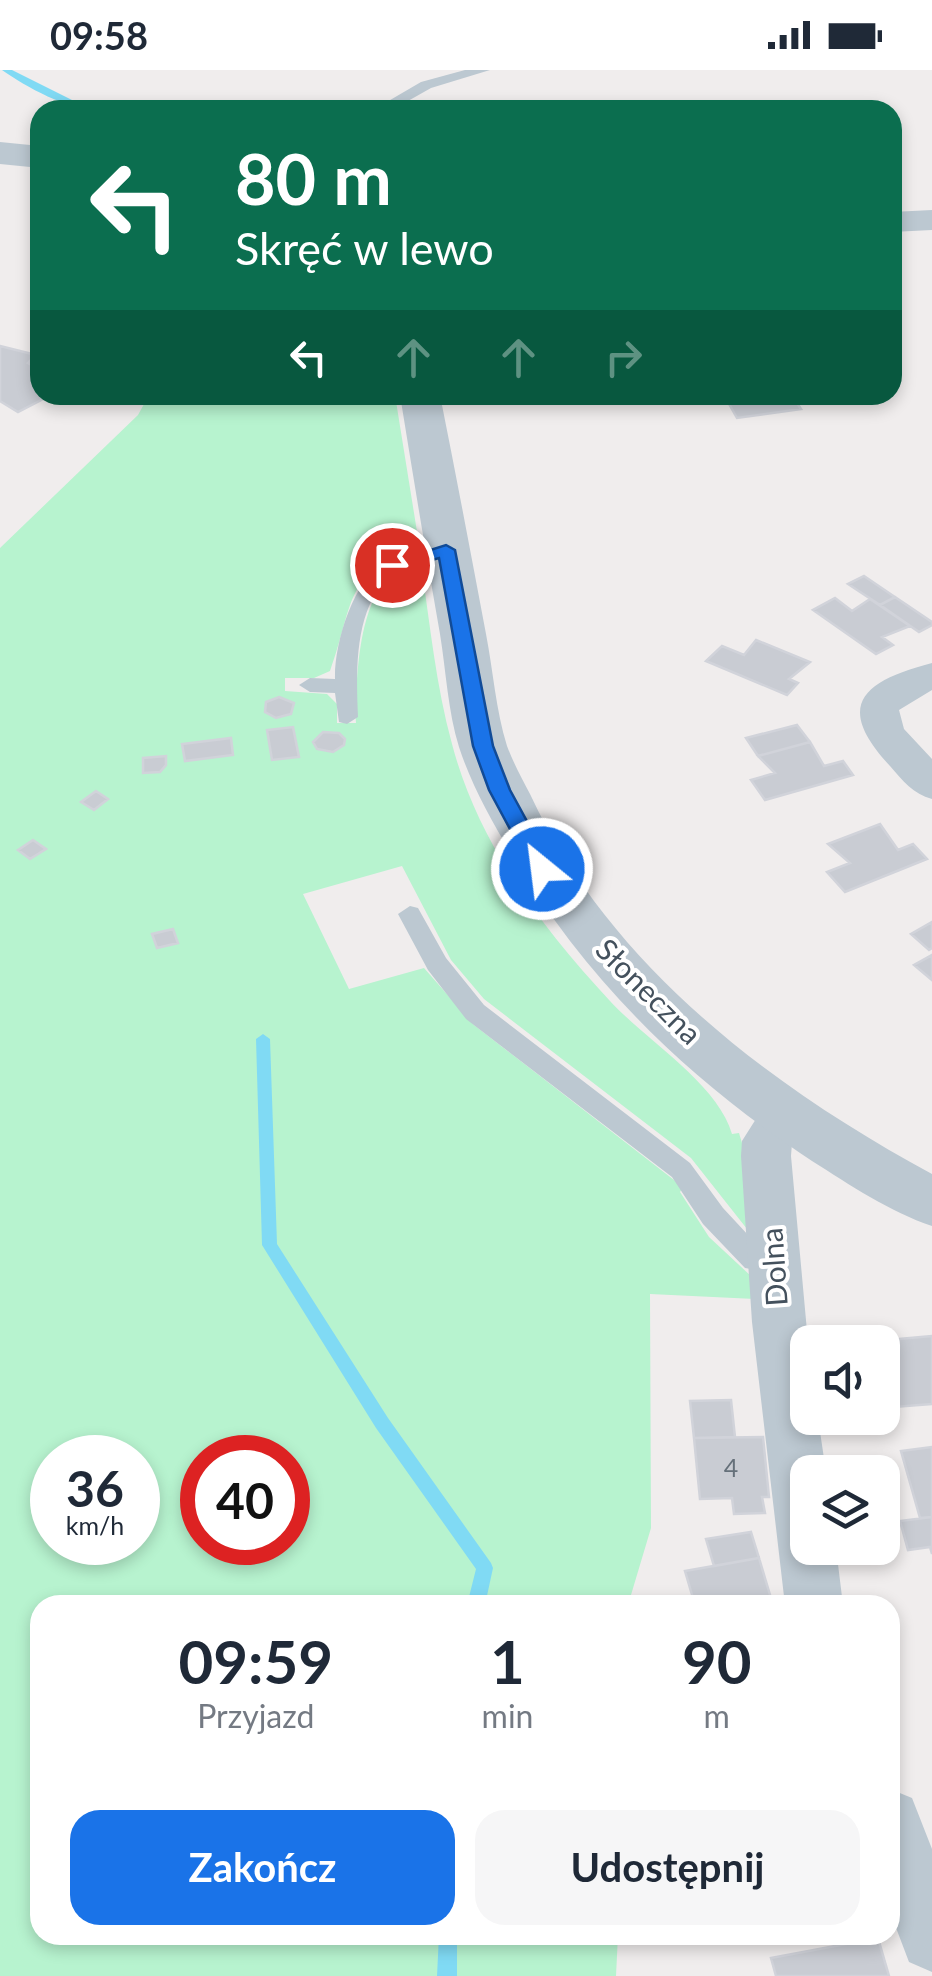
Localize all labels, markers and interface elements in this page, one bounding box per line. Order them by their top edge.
text: 09:58 [50,12,148,58]
text: 80 m [235,136,392,220]
icon: left [70,140,200,270]
text: Skręć w lewo [235,221,494,275]
icon: left [281,330,336,385]
icon: ahead [386,330,441,385]
icon: ahead [491,330,546,385]
icon: right [596,330,651,385]
pin [350,523,435,608]
icon: arrive [365,538,420,593]
position arrow [490,817,594,921]
street label: Słoneczna [589,930,710,1051]
street label: Dolna [752,1227,794,1307]
map controls [790,1325,900,1565]
button: sound [790,1325,900,1435]
speed limit sign: 40 [180,1435,310,1565]
house number: 4 [724,1452,738,1482]
button: layers [790,1455,900,1565]
text: 36 [66,1458,124,1518]
text: km/h [66,1510,124,1540]
text: 09:59 [178,1625,333,1697]
text: 1 [490,1625,525,1697]
text: 90 [682,1625,752,1697]
text: Przyjazd [197,1696,314,1735]
text: min [482,1696,533,1735]
text: m [704,1696,730,1735]
button: Zakończ [70,1810,455,1925]
button: Udostępnij [475,1810,860,1925]

